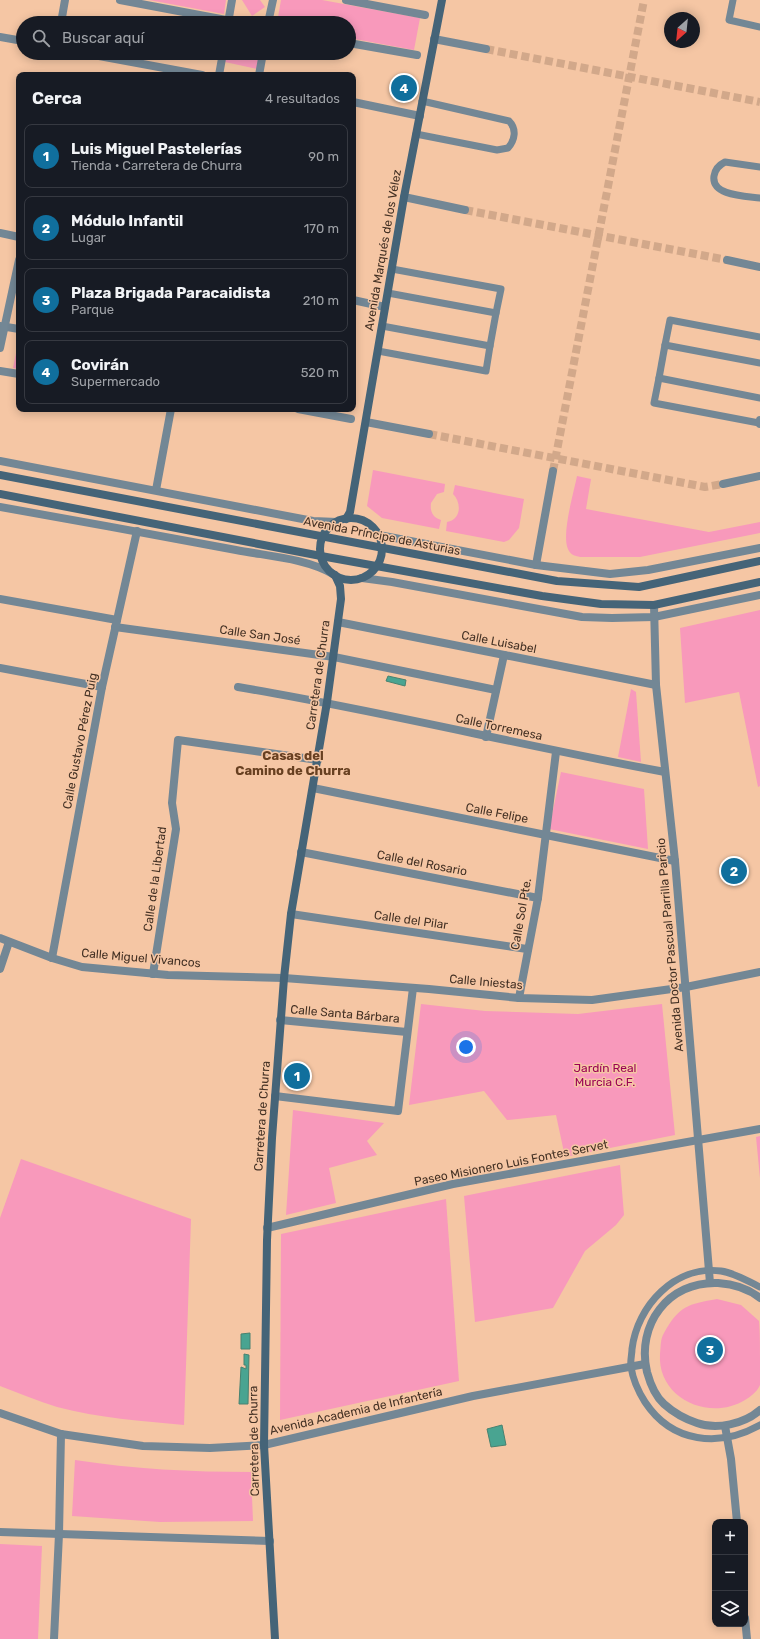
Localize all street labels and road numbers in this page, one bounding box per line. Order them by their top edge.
street label: Avenida Marqués de los Vélez [362,168,404,332]
street label: Avenida Príncipe de Asturias [303,514,461,558]
street label: Carretera de Churra [303,619,333,731]
street label: Calle San José [219,622,302,648]
street label: Calle Luisabel [460,628,538,656]
street label: Calle Gustavo Pérez Puig [60,672,100,810]
street label: Calle Torremesa [454,711,544,743]
street label: Calle Felipe [465,800,530,826]
street label: Calle de la Libertad [141,826,169,932]
street label: Avenida Doctor Pascual Parrilla Paricio [654,837,686,1053]
street label: Calle del Rosario [376,847,468,879]
street label: Calle Sol Pte. [508,877,534,951]
street label: Calle del Pilar [373,908,449,932]
street label: Calle Miguel Vivancos [81,946,201,970]
street label: Calle Iniestas [449,972,523,992]
street label: Calle Santa Bárbara [290,1002,400,1026]
street label: Carretera de Churra [251,1060,273,1172]
street label: Paseo Misionero Luis Fontes Servet [413,1137,609,1189]
street label: Avenida Academia de Infantería [268,1384,444,1438]
street label: Carretera de Churra [246,1386,262,1496]

